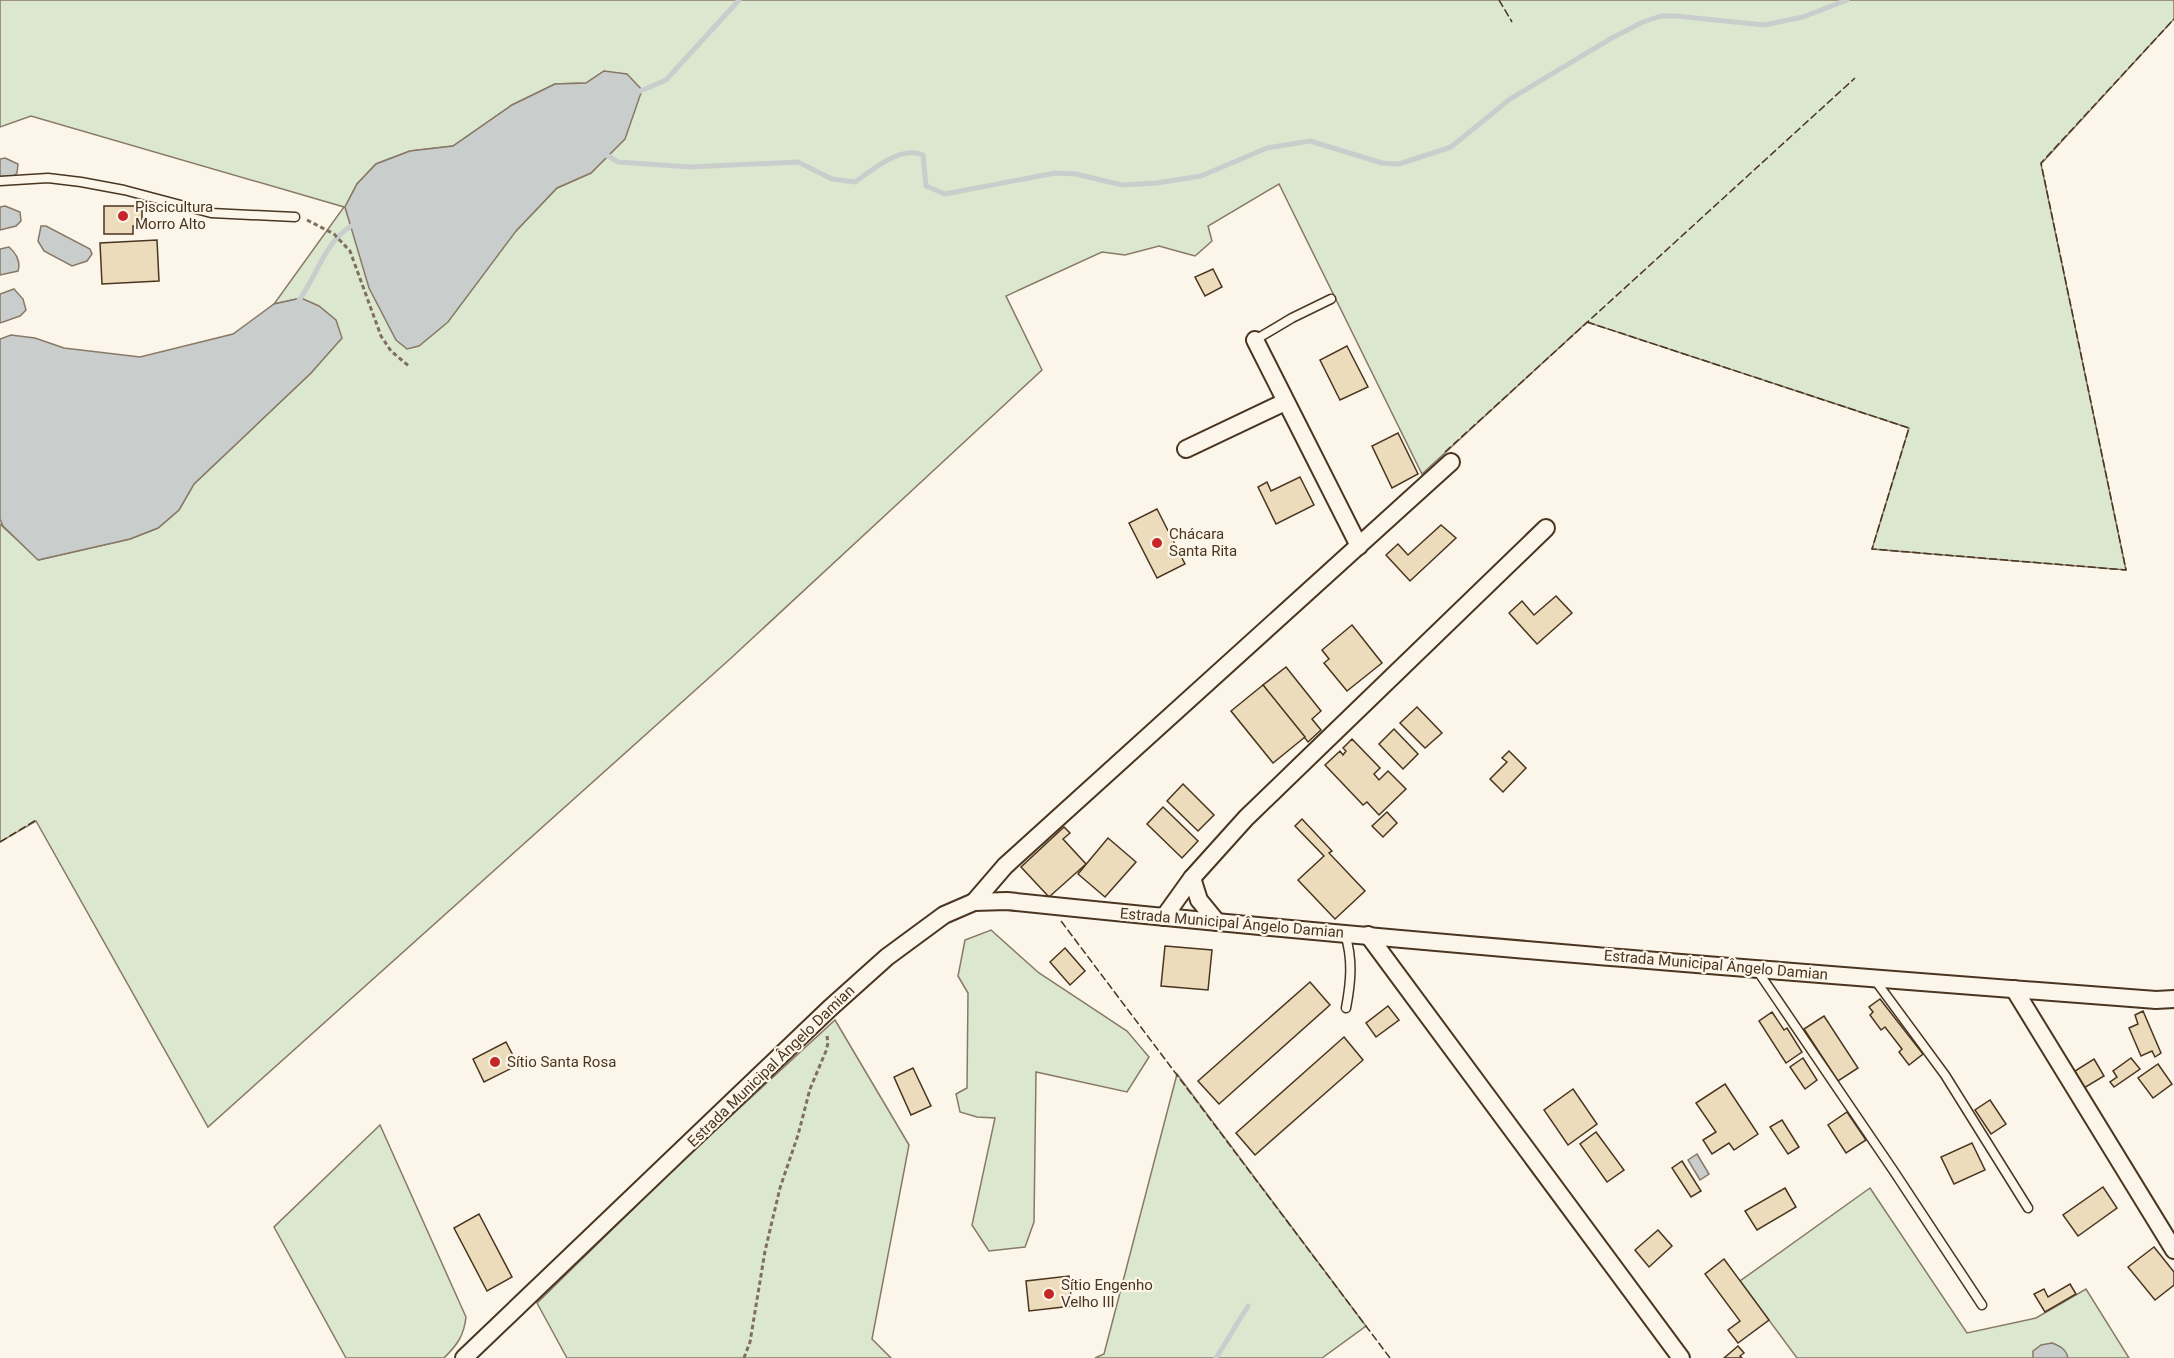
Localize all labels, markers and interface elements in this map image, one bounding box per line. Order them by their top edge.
place label: Piscicultura Morro Alto [135,198,213,233]
marker: Piscicultura Morro Alto [116,209,130,223]
place label: Chácara Santa Rita [1169,525,1237,560]
marker: Chácara Santa Rita [1150,536,1164,550]
street label: Estrada Municipal Ângelo Damian [1119,904,1345,942]
street label: Estrada Municipal Ângelo Damian [1603,946,1829,984]
street label: Estrada Municipal Ângelo Damian [684,981,858,1151]
place label: Sítio Santa Rosa [507,1053,616,1071]
marker: Sítio Santa Rosa [488,1055,502,1069]
place label: Sítio Engenho Velho III [1061,1276,1153,1311]
marker: Sítio Engenho Velho III [1042,1287,1056,1301]

